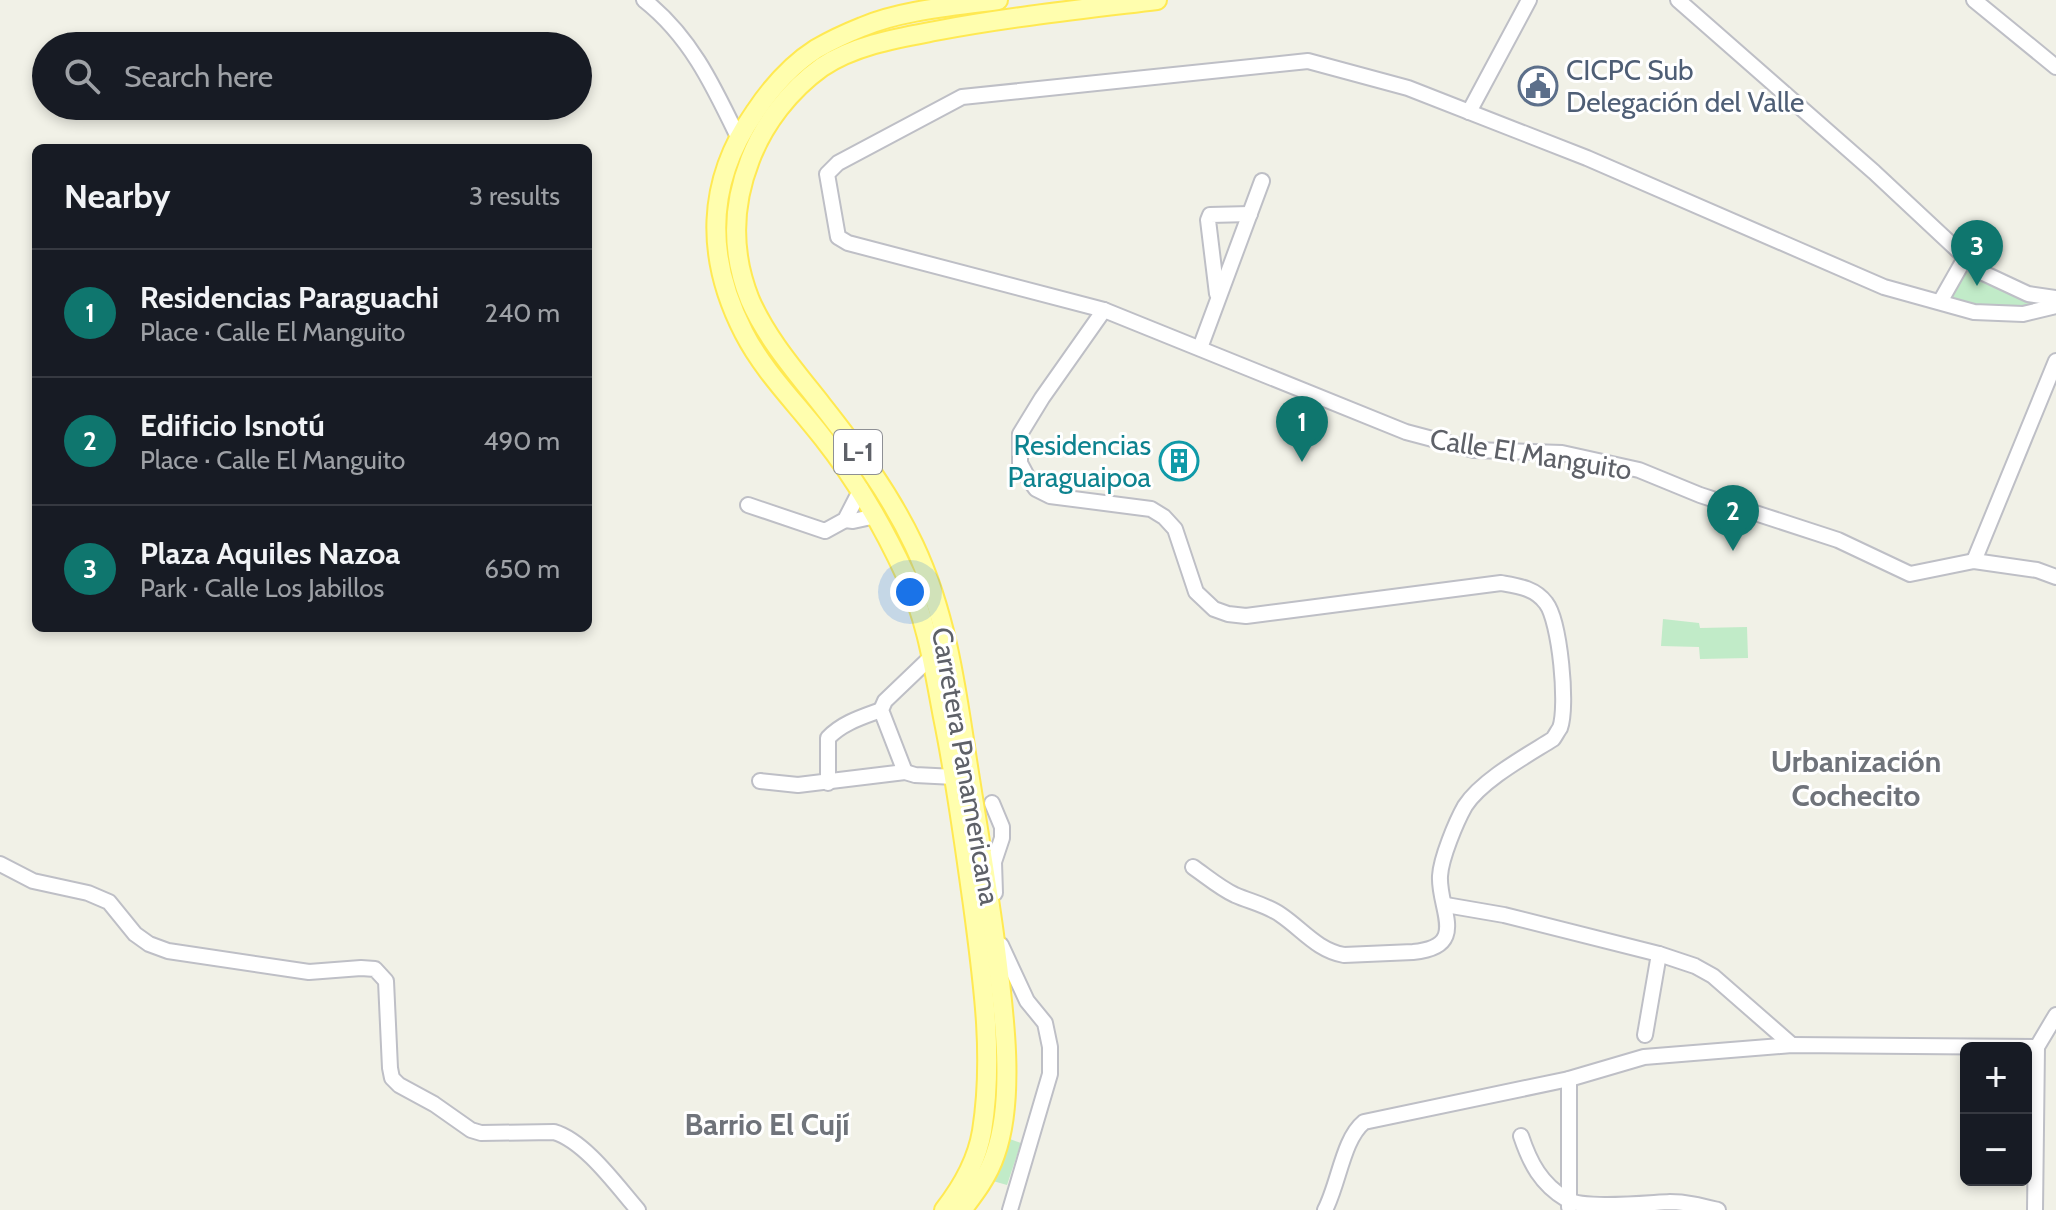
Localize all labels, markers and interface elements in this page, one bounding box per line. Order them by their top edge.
search box [32,32,592,120]
place label: CICPC Sub Delegación del Valle [1566,53,1804,119]
icon: search [60,54,104,98]
text: Search here [124,58,273,95]
public building icon: CICPC Sub Delegación del Valle [1517,65,1559,107]
text: Nearby [64,175,171,217]
text: 3 results [469,180,560,212]
pin: 3 [1951,220,2003,286]
text: Residencias Paraguachi [140,279,439,316]
text: 1 [85,297,95,329]
text: 240 m [485,297,560,329]
text: Place · Calle El Manguito [140,316,405,348]
pin: 1 [1276,396,1328,462]
text: Edificio Isnotú [140,407,325,444]
street label: Calle El Manguito [1428,421,1634,487]
text: 2 [83,425,97,457]
text: 490 m [483,425,560,457]
place label: Residencias Paraguaipoa [1007,428,1152,494]
road number: L-1 [834,430,882,474]
building icon: Residencias Paraguaipoa [1158,440,1200,482]
text: Place · Calle El Manguito [140,444,405,476]
pin: 2 [1707,485,1759,551]
text: Plaza Aquiles Nazoa [140,535,400,572]
text: 3 [83,553,97,585]
text: 650 m [484,553,560,585]
text: Park · Calle Los Jabillos [140,572,384,604]
your location [890,572,930,612]
street label: Carretera Panamericana [925,624,1007,908]
district label: Urbanización Cochecito [1771,743,1941,814]
map controls [1960,1042,2032,1186]
button: + [1960,1042,2032,1114]
district label: Barrio El Cují [684,1106,850,1143]
button: − [1960,1114,2032,1186]

